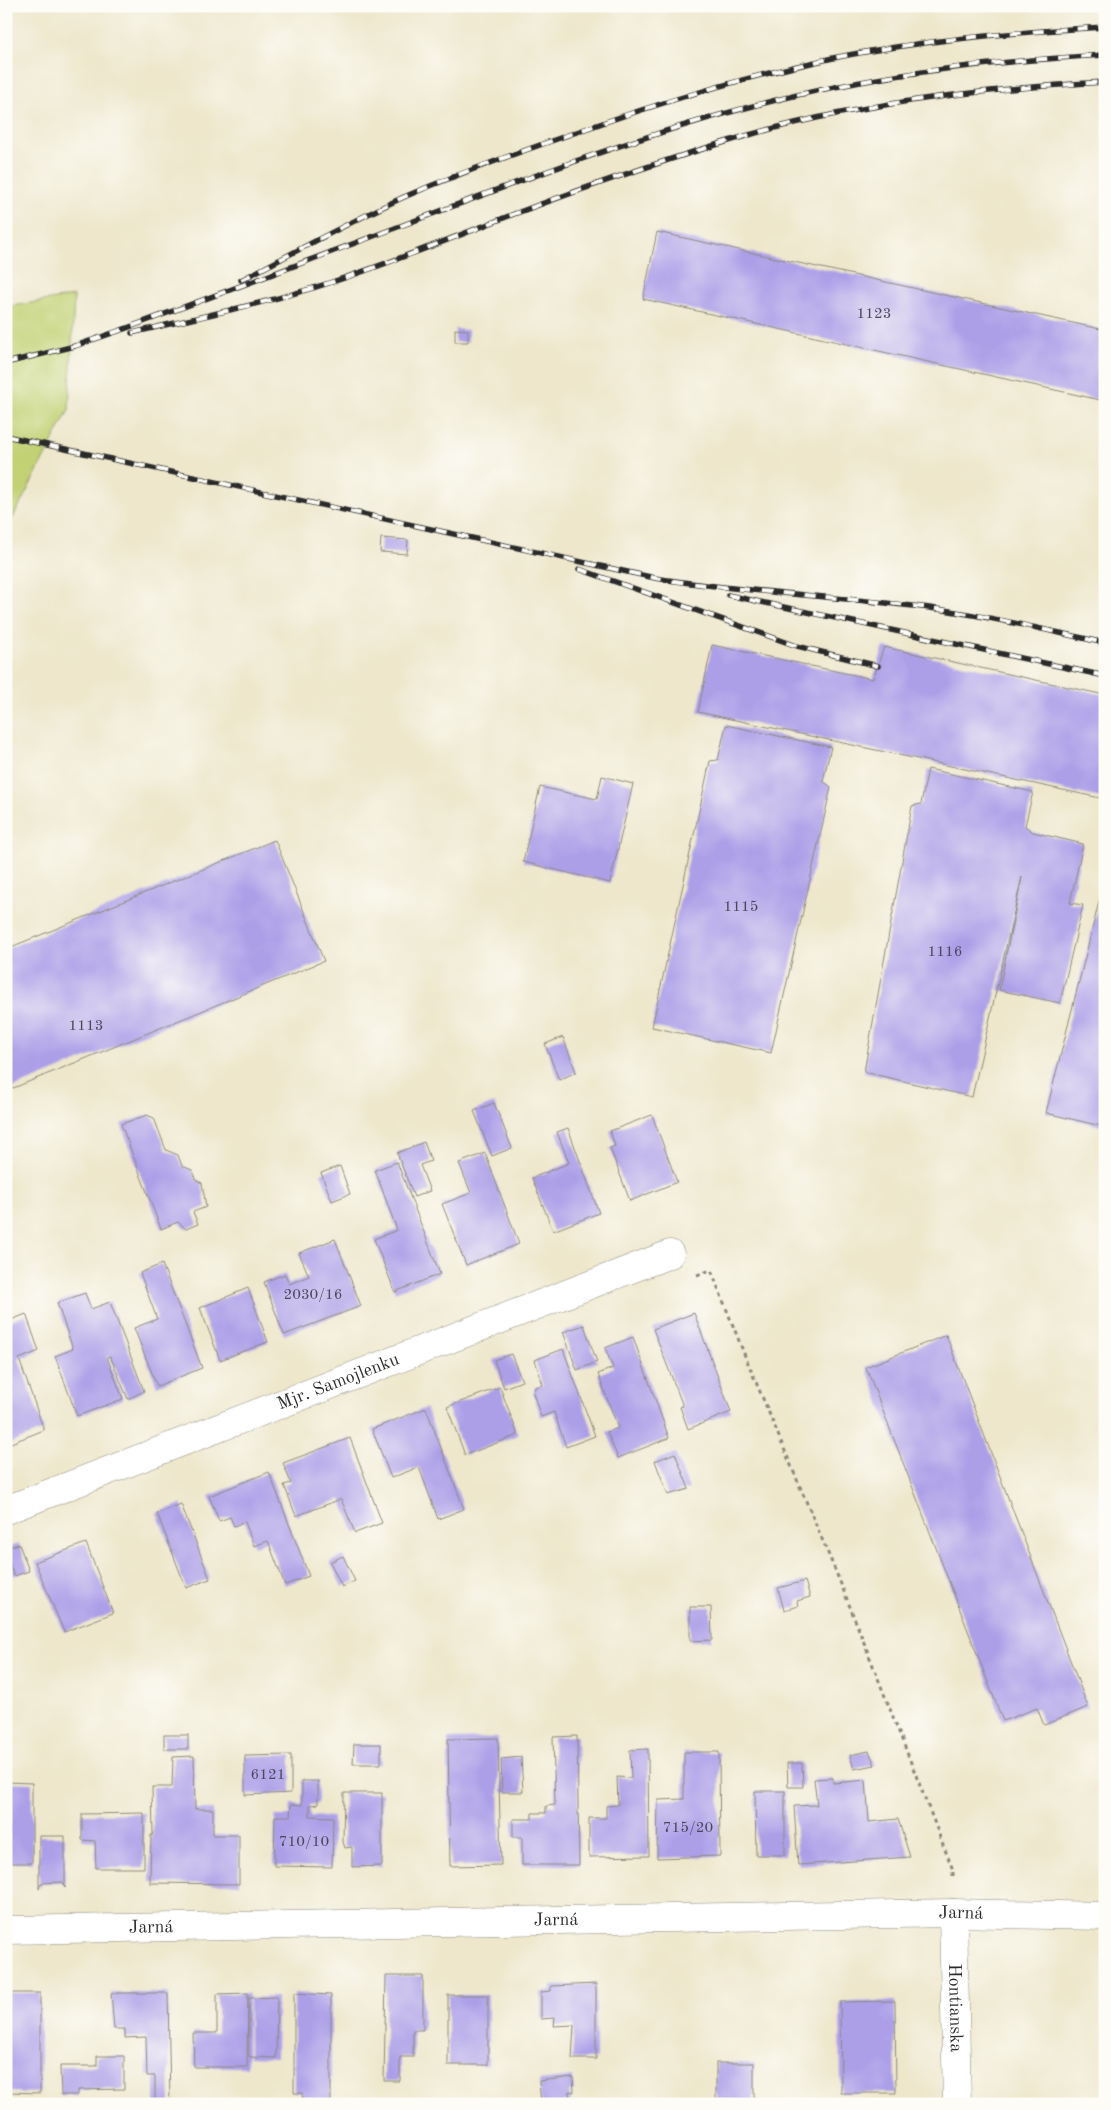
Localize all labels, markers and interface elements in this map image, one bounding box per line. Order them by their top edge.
house number: 1123 [857,307,891,322]
house number: 1115 [724,900,758,915]
house number: 1116 [928,945,962,960]
house number: 1113 [69,1019,103,1034]
house number: 2030/16 [284,1288,342,1303]
street label: Mjr. Samojlenku [275,1350,402,1414]
house number: 6121 [251,1768,285,1783]
house number: 715/20 [663,1821,713,1836]
house number: 710/10 [279,1835,329,1850]
street label: Jarná [938,1904,983,1923]
street label: Jarná [533,1911,578,1930]
street label: Jarná [128,1918,174,1937]
street label: Hontianska [945,1963,965,2053]

